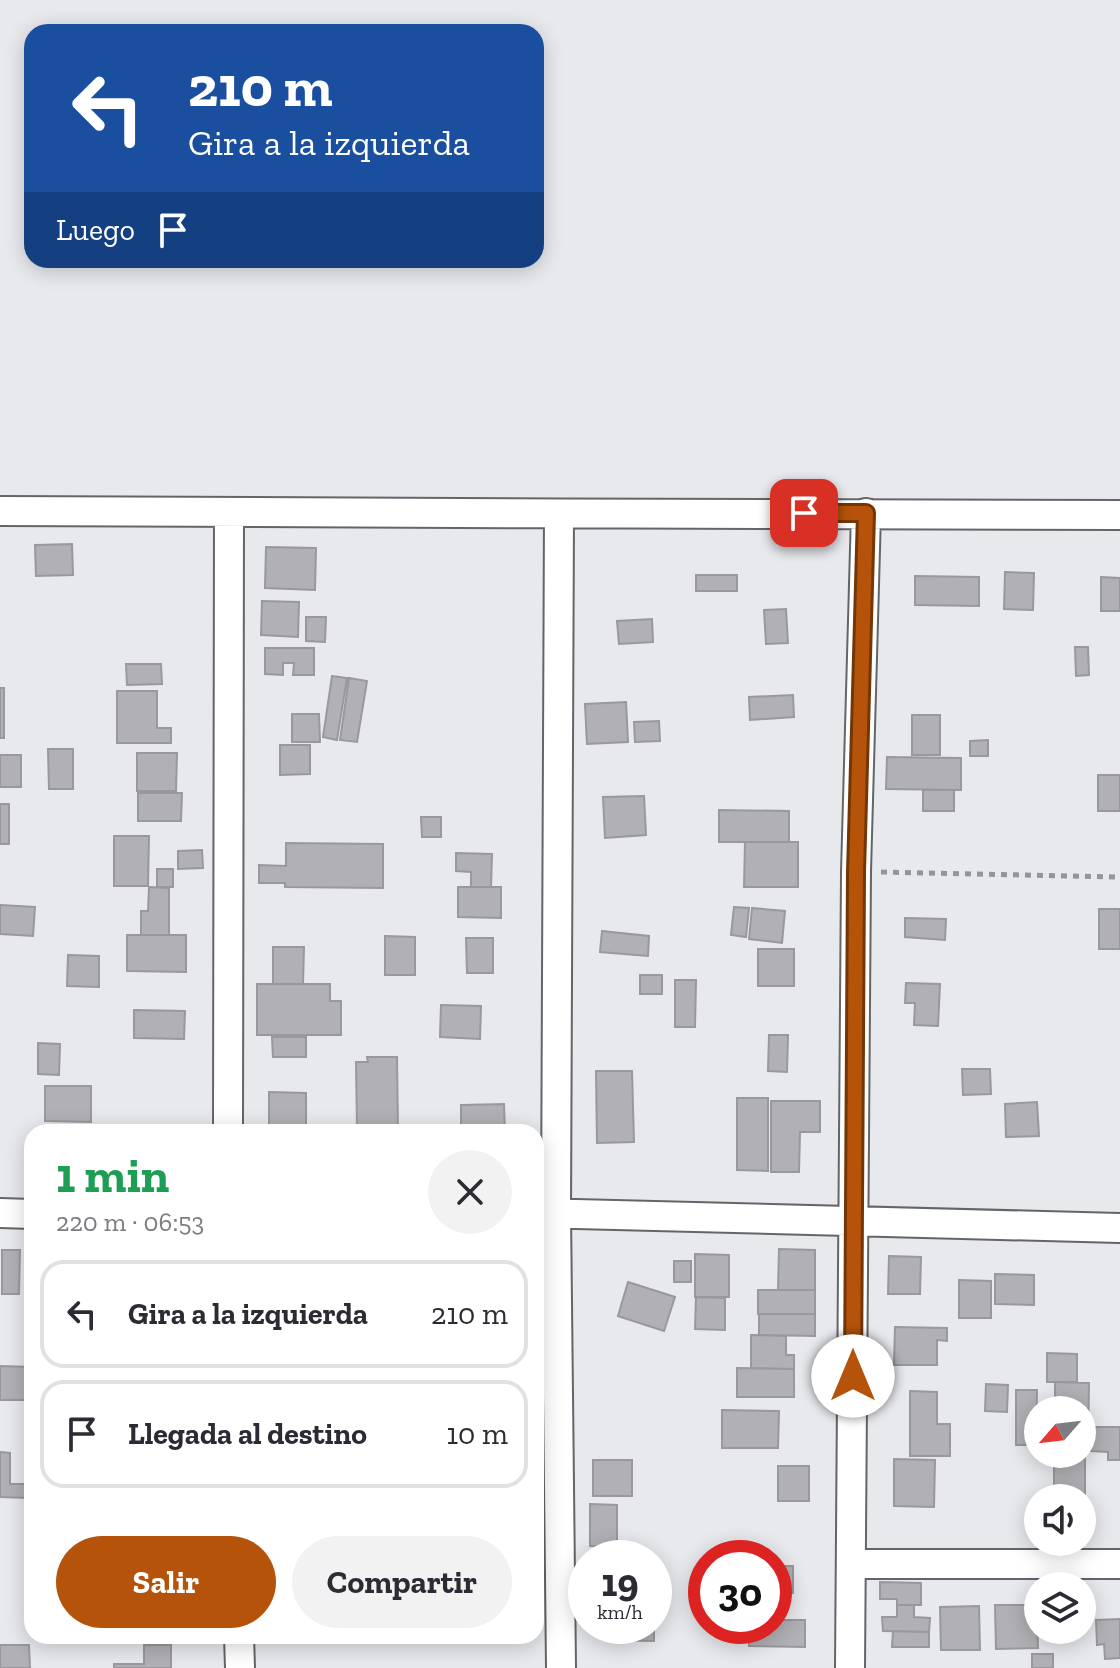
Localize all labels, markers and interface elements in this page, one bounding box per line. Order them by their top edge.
text: 210 m [188,53,332,120]
icon: left [56,56,160,160]
text: Gira a la izquierda [188,121,470,164]
icon: arrive [151,208,195,252]
text: Luego [56,212,135,248]
pin [770,479,838,547]
icon: arrive [782,491,826,535]
text: 1 min [56,1147,169,1204]
button: close [428,1150,512,1234]
text: 220 m · 06:53 [56,1206,204,1238]
icon: left [60,1292,104,1336]
text: Gira a la izquierda [128,1296,368,1332]
text: 210 m [431,1296,508,1332]
position arrow [811,1334,895,1418]
north arrow [1024,1396,1096,1468]
map controls [1024,1396,1096,1644]
icon: arrive [60,1412,104,1456]
text: Llegada al destino [128,1416,367,1452]
text: 10 m [446,1416,508,1452]
button: sound [1024,1484,1096,1556]
button: Salir [56,1536,276,1628]
button: Compartir [292,1536,512,1628]
speed limit sign: 30 [688,1540,792,1644]
text: 19 [601,1558,639,1606]
button: layers [1024,1572,1096,1644]
text: km/h [597,1600,643,1624]

